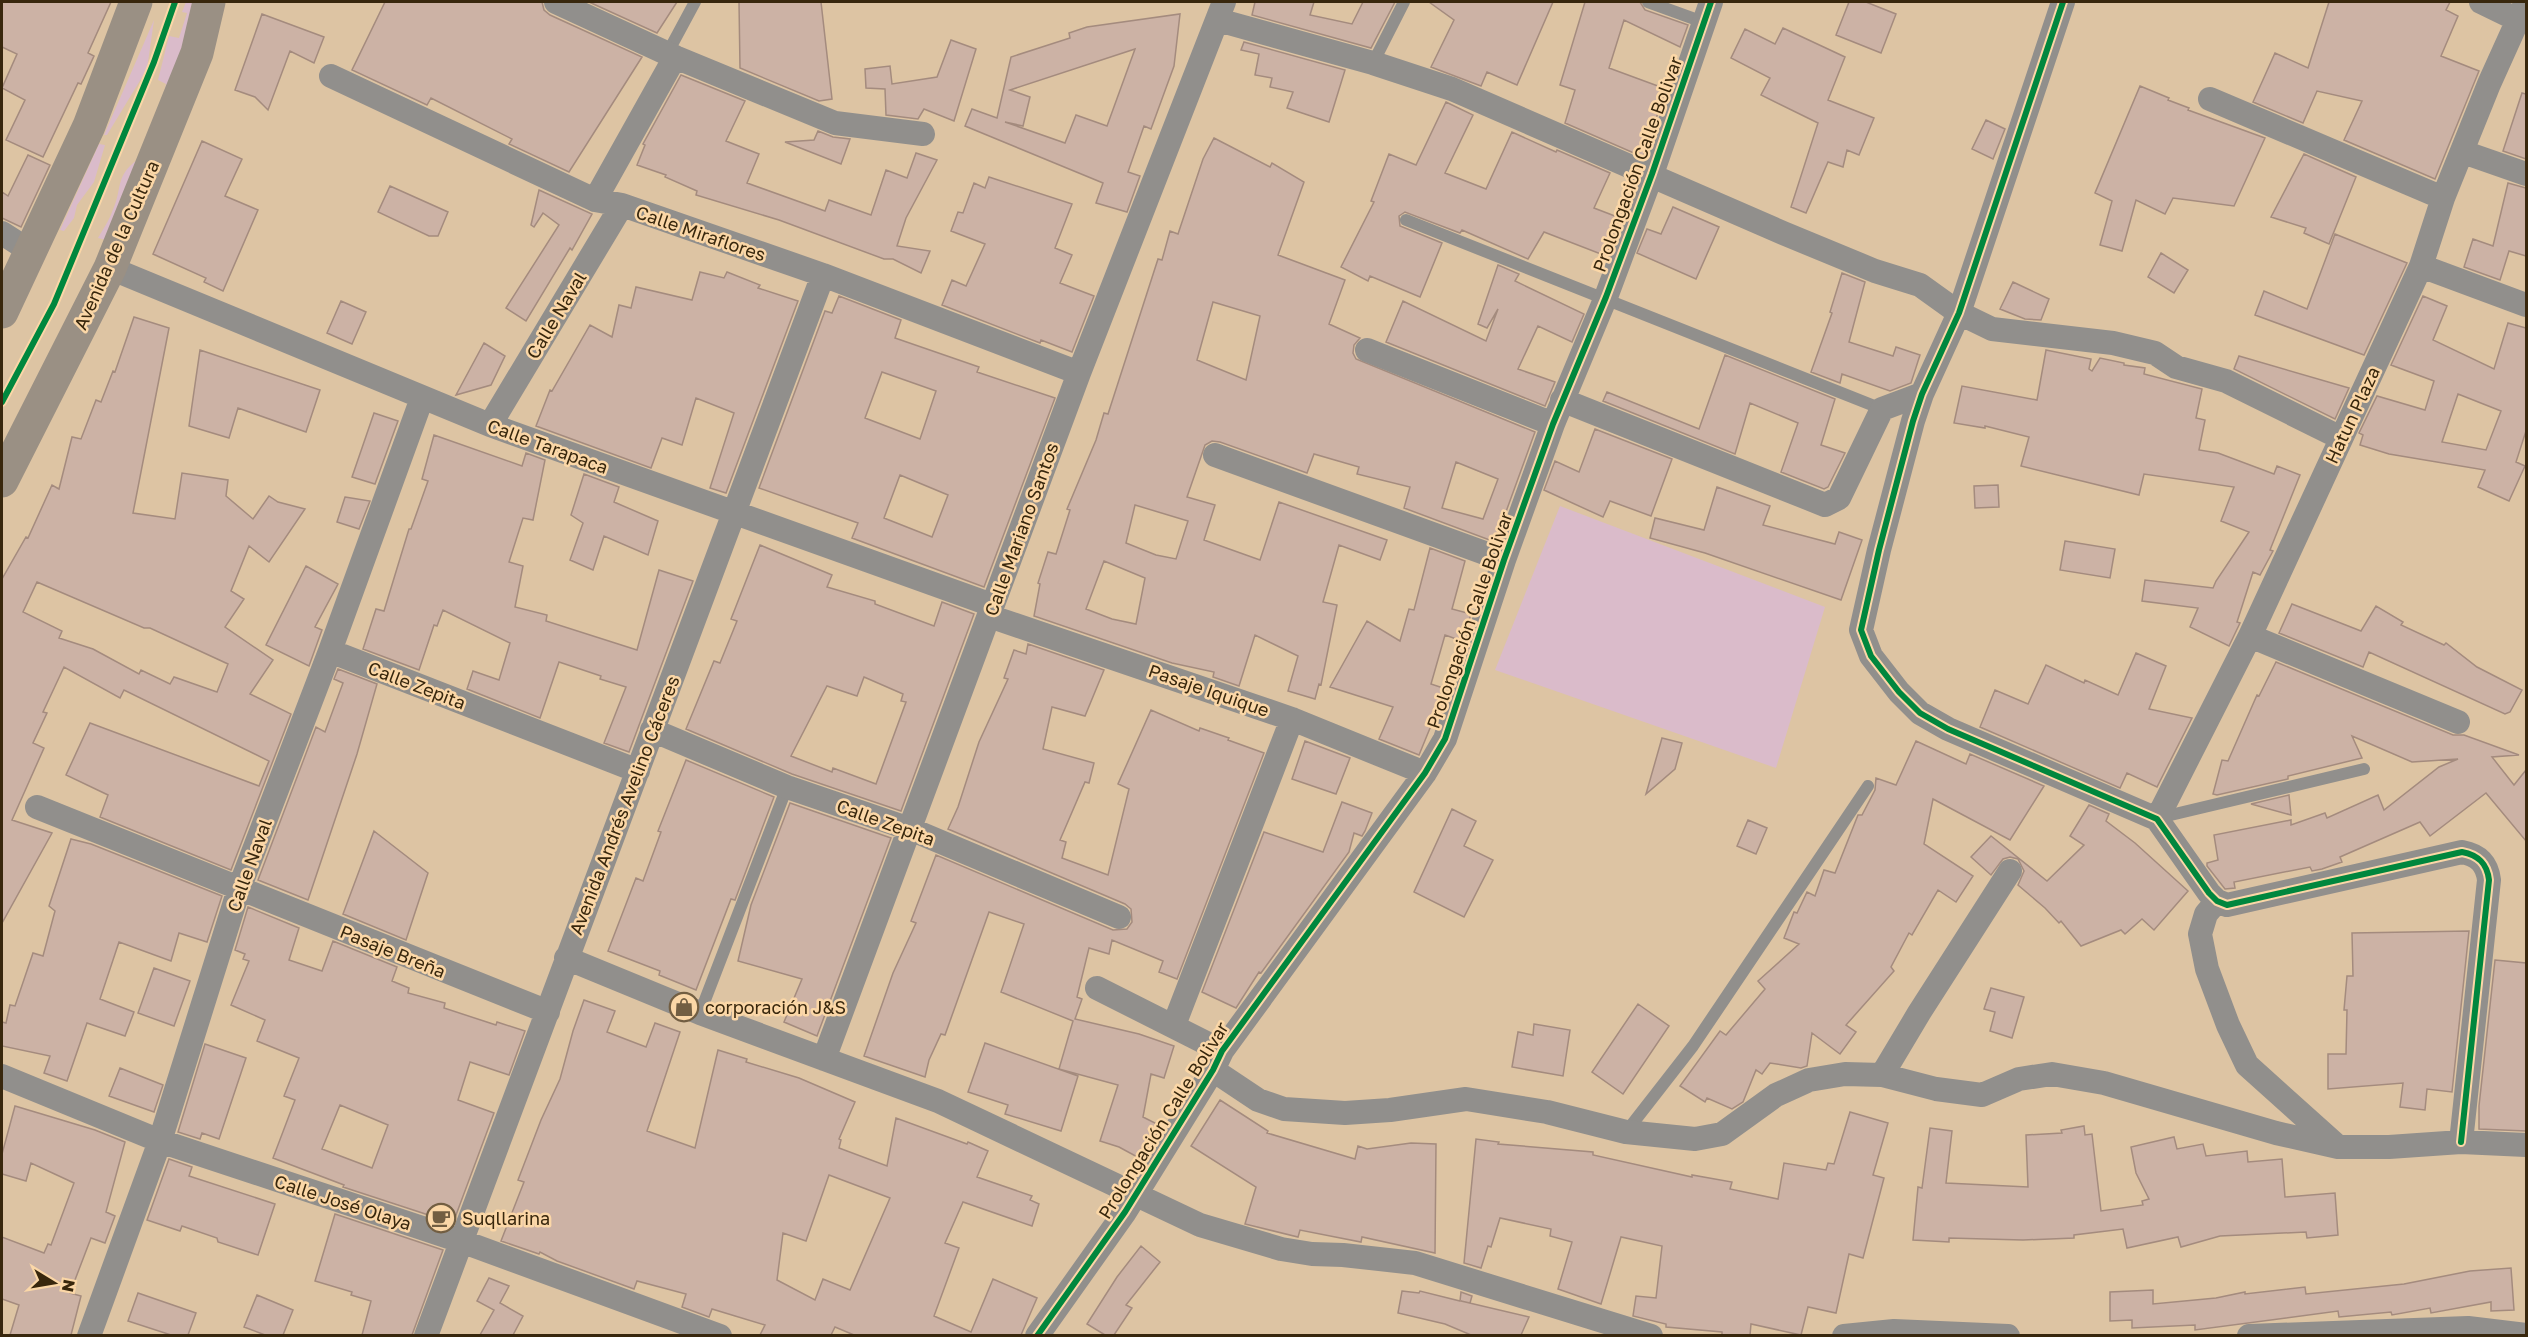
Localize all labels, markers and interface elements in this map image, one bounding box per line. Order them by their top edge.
street label: Prolongación Calle Bolivar [1588,53,1686,275]
street label: Avenida de la Cultura [69,157,163,333]
street label: Calle Miraflores [633,200,769,266]
street label: Calle Naval [521,267,591,363]
street label: Hatun Plaza [2320,363,2384,467]
street label: Calle Tarapaca [485,414,611,478]
street label: Calle Mariano Santos [979,439,1063,619]
street label: Prolongación Calle Bolivar [1421,509,1517,731]
street label: Calle Zepita [365,656,469,714]
street label: Pasaje Iquique [1146,659,1272,721]
street label: Avenida Andrés Avelino Cáceres [564,672,684,938]
street label: Calle Zepita [834,794,938,850]
street label: Calle Naval [222,815,276,915]
street label: Pasaje Breña [337,920,449,982]
shop icon: corporación J&S [668,991,700,1023]
place label: corporación J&S [705,996,846,1018]
street label: Prolongación Calle Bolivar [1093,1017,1233,1223]
street label: Calle José Olaya [272,1170,414,1234]
cafe icon: Suqllarina [425,1202,457,1234]
place label: Suqllarina [462,1207,550,1229]
north arrow [24,1253,84,1313]
text: N [58,1278,80,1294]

